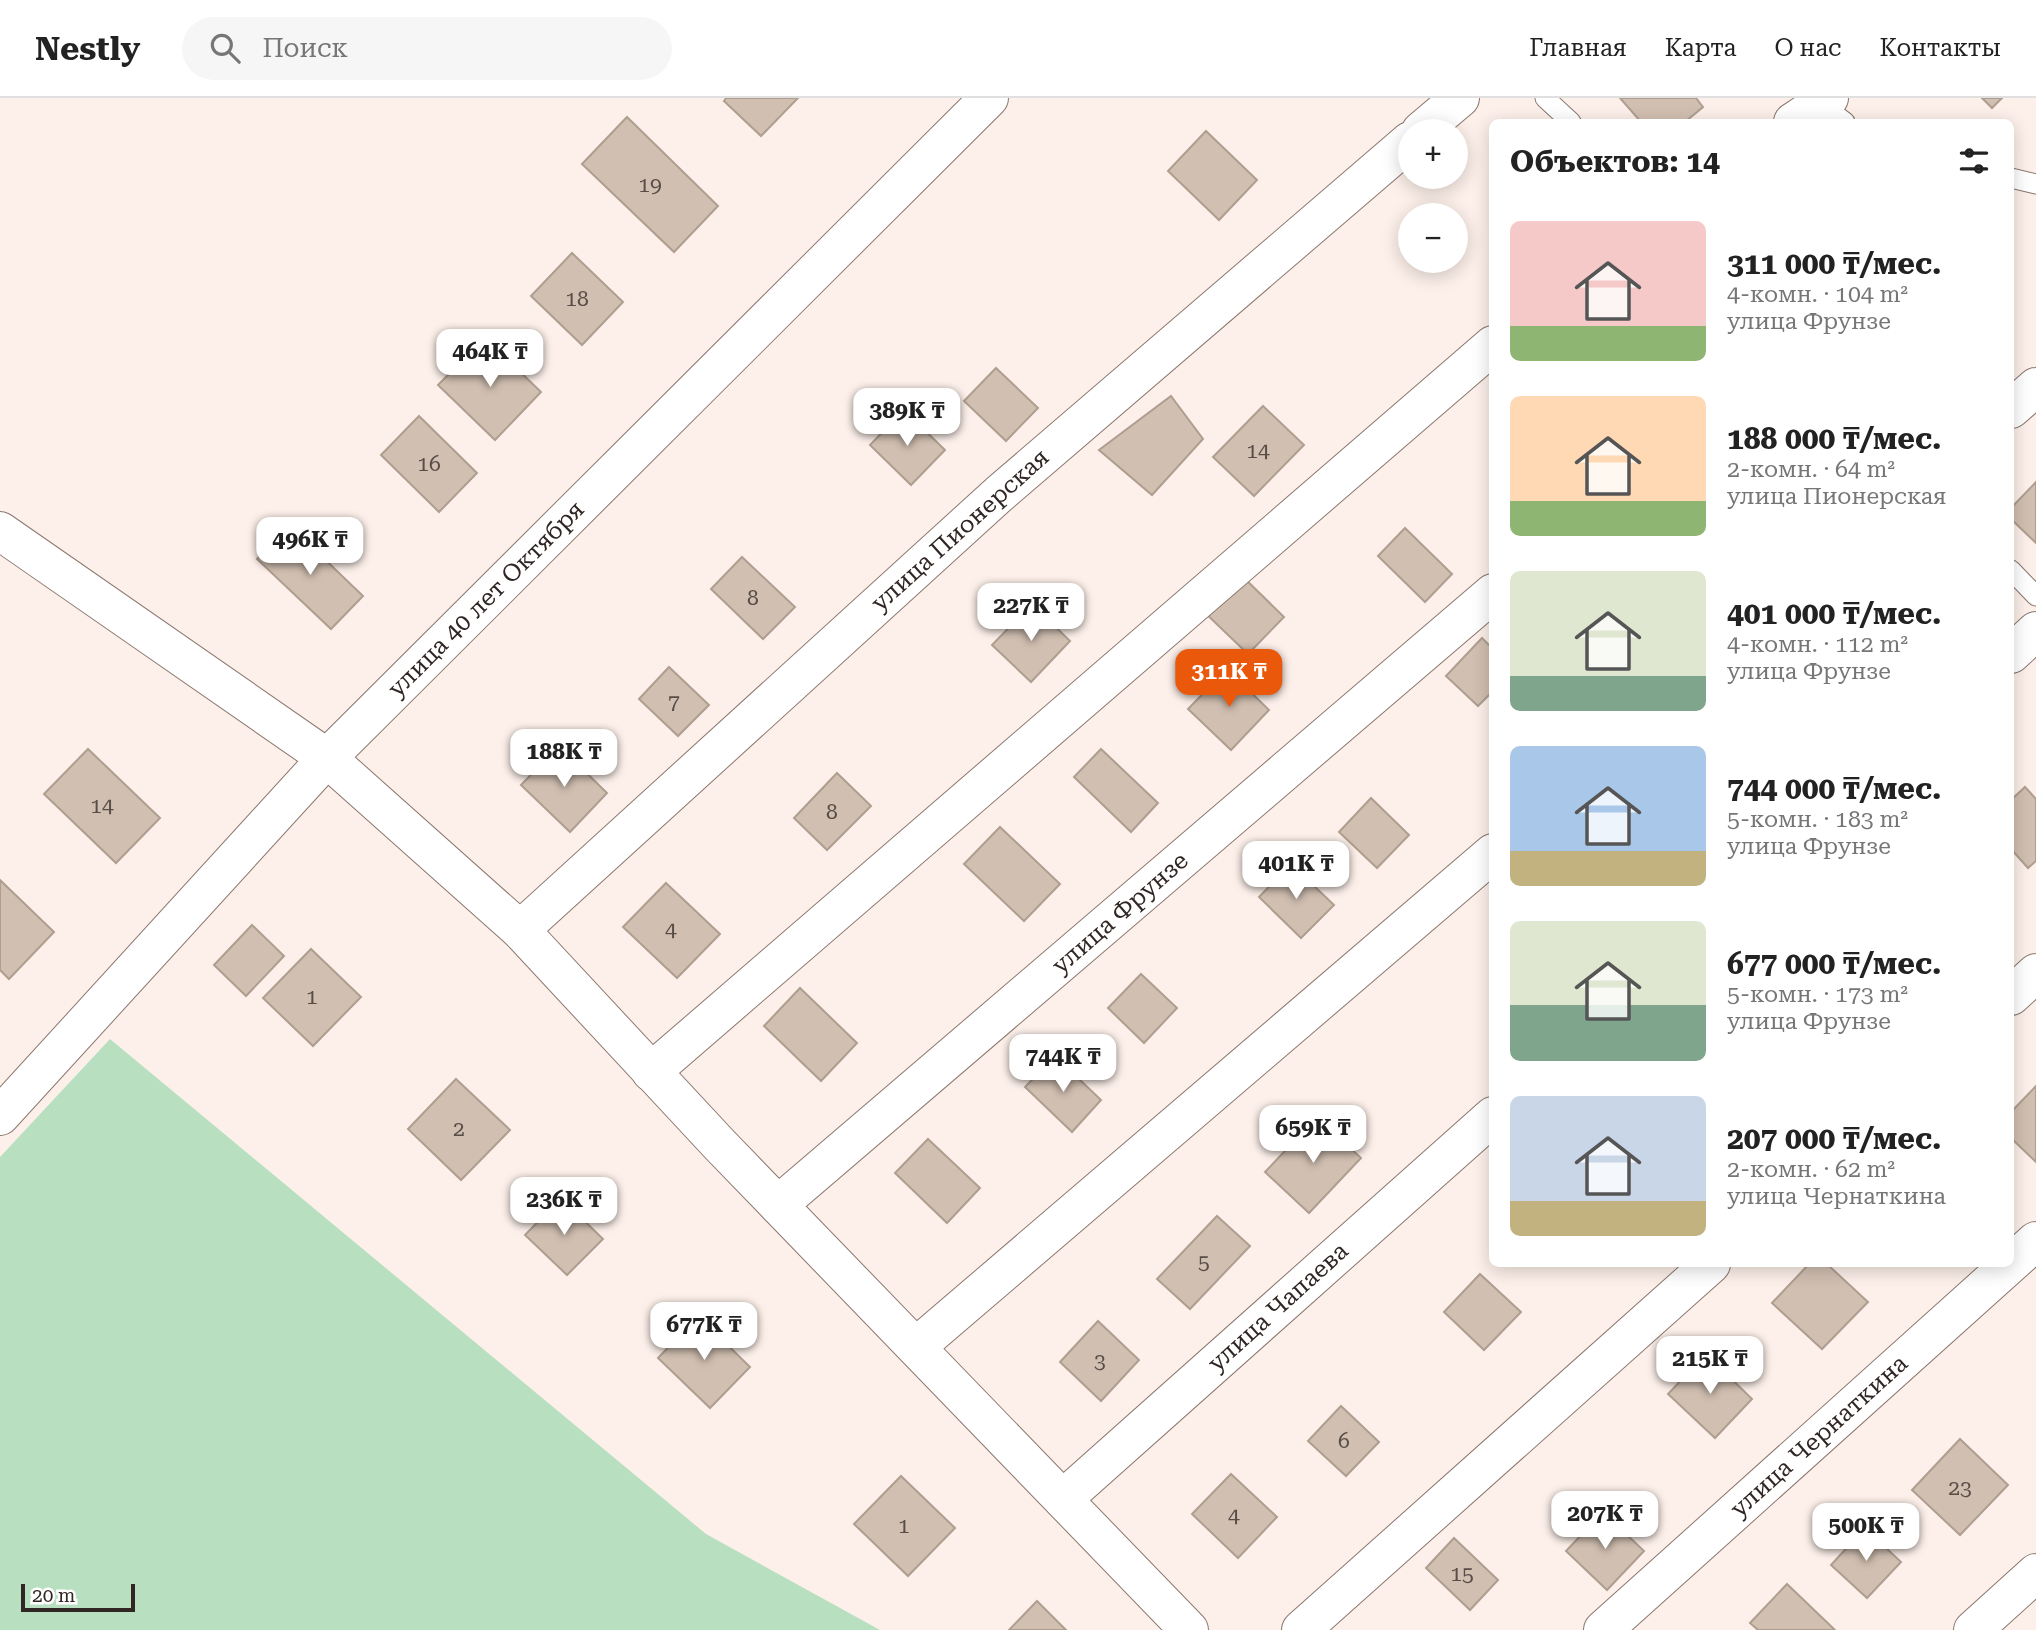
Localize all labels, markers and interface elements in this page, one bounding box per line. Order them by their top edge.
search box [182,17,672,80]
text: Nestly [35,29,140,68]
icon: search [206,29,244,67]
text: Поиск [262,33,348,63]
text: Главная [1529,34,1627,62]
text: Карта [1665,34,1736,62]
text: О нас [1774,34,1841,62]
text: Контакты [1879,34,2001,62]
map controls [1398,119,1468,273]
button: + [1398,119,1468,189]
icon: filters [1955,142,1993,180]
text: Объектов: 14 [1510,144,1720,179]
house number: 19 [638,173,662,197]
button: − [1398,203,1468,273]
text: 311 000 ₸/мес. [1727,246,1941,281]
icon: home [1566,249,1650,333]
text: 4-комн. · 104 m² [1727,281,1908,308]
house number: 18 [565,287,589,311]
text: улица Фрунзе [1727,308,1891,335]
pin: 464K ₸ [433,330,547,389]
text: 464K ₸ [452,338,528,365]
pin: 389K ₸ [850,388,964,448]
text: 389K ₸ [869,397,945,424]
text: 188 000 ₸/мес. [1727,421,1941,456]
icon: home [1566,424,1650,508]
house number: 14 [1246,439,1270,463]
street label: улица Пионерская [866,443,1054,617]
house number: 16 [417,452,441,476]
text: 2-комн. · 64 m² [1727,456,1895,483]
text: улица Пионерская [1727,483,1946,510]
street label: улица 40 лет Октября [382,495,590,703]
pin: 496K ₸ [253,518,367,577]
text: 496K ₸ [272,526,348,553]
pin: 227K ₸ [974,584,1088,643]
house number: 8 [747,586,759,610]
text: 227K ₸ [993,592,1069,619]
text: 401 000 ₸/мес. [1727,596,1941,631]
icon: home [1566,599,1650,683]
text: 4-комн. · 112 m² [1727,631,1908,658]
pin: 311K ₸ [1172,650,1286,709]
text: 311K ₸ [1191,658,1267,685]
text: улица Фрунзе [1727,658,1891,685]
house number: 7 [668,690,680,714]
pin: 188K ₸ [507,730,621,789]
text: 188K ₸ [526,738,602,765]
text: 744 000 ₸/мес. [1727,771,1941,806]
icon: home [1566,774,1650,858]
house number: 14 [90,794,114,818]
house number: 8 [826,800,838,824]
text: 5-комн. · 183 m² [1727,806,1908,833]
text: улица Фрунзе [1727,833,1891,860]
pin: 401K ₸ [1239,842,1353,901]
street label: улица Фрунзе [1046,846,1194,980]
text: 401K ₸ [1258,850,1334,877]
house number: 4 [665,918,677,942]
text: 677 000 ₸/мес. [1727,946,1941,981]
icon: home [1566,949,1650,1033]
text: 5-комн. · 173 m² [1727,981,1908,1008]
house number: 1 [306,985,318,1009]
text: улица Фрунзе [1727,1008,1891,1035]
pin: 744K ₸ [1006,1034,1120,1094]
text: 744K ₸ [1025,1043,1101,1070]
pin: 659K ₸ [1256,1105,1370,1165]
text: 659K ₸ [1275,1114,1351,1141]
house number: 2 [453,1117,465,1141]
text: 207 000 ₸/мес. [1727,1121,1941,1156]
icon: home [1566,1124,1650,1208]
text: 2-комн. · 62 m² [1727,1156,1895,1183]
pin: 236K ₸ [507,1178,621,1237]
text: улица Чернаткина [1727,1183,1946,1210]
text: 236K ₸ [526,1186,602,1213]
street label: улица Чапаева [1202,1237,1354,1377]
house number: 5 [1198,1250,1210,1274]
pin: 677K ₸ [647,1302,761,1362]
text: 677K ₸ [666,1311,742,1338]
pin: 215K ₸ [1653,1336,1767,1396]
text: 215K ₸ [1672,1345,1748,1372]
house number: 3 [1094,1349,1106,1373]
street label: улица Чернаткина [1725,1349,1913,1523]
house number: 6 [1338,1429,1350,1453]
house number: 23 [1948,1476,1972,1500]
pin: 207K ₸ [1548,1492,1662,1551]
text: 207K ₸ [1567,1500,1643,1527]
house number: 4 [1228,1504,1240,1528]
pin: 500K ₸ [1809,1504,1923,1563]
text: 500K ₸ [1828,1512,1904,1539]
house number: 1 [898,1514,910,1538]
house number: 15 [1450,1562,1474,1586]
scale bar [21,1581,135,1613]
text: 20 m [32,1584,75,1607]

